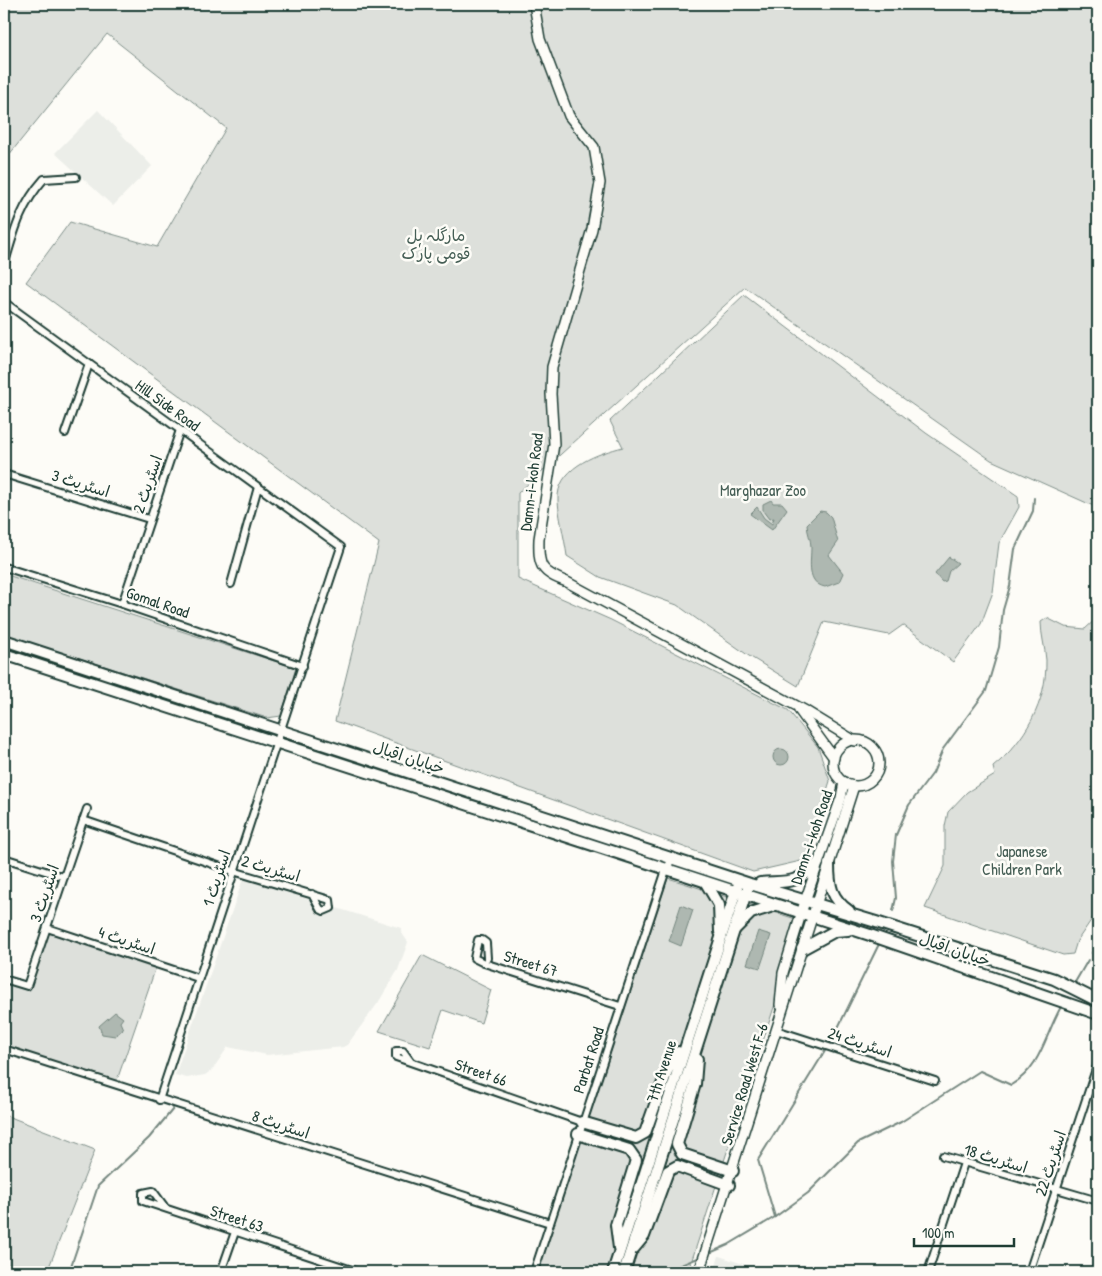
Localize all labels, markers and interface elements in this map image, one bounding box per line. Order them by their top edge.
park label: مارگلہ ہل قومی پارک [401,224,471,264]
street label: Hill Side Road [131,374,205,436]
street label: Damn-i-koh Road [514,432,548,532]
street label: اسٹریٹ 2 [127,452,167,516]
street label: اسٹریٹ 3 [49,464,113,502]
park label: Marghazar Zoo [720,479,807,501]
street label: Gomal Road [123,581,193,623]
street label: خیابان اقبال [371,735,447,779]
street label: Damn-i-koh Road [785,787,837,887]
park label: Japanese Children Park [982,840,1062,880]
street label: اسٹریٹ 1 [197,847,235,909]
street label: اسٹریٹ 2 [239,849,303,887]
street label: اسٹریٹ 3 [24,861,64,925]
street label: اسٹریٹ 4 [96,920,158,960]
street label: خیابان اقبال [917,927,993,971]
street label: Street 67 [501,944,561,982]
street label: Service Road West F-6 [715,1020,773,1148]
street label: اسٹریٹ 24 [825,1021,895,1063]
street label: Parbat Road [567,1024,609,1096]
street label: 7th Avenue [641,1036,682,1105]
street label: Street 66 [452,1053,510,1091]
street label: اسٹریٹ 8 [249,1104,313,1144]
street label: اسٹریٹ 22 [1029,1128,1071,1198]
street label: اسٹریٹ 18 [962,1138,1030,1178]
street label: Street 63 [208,1199,266,1237]
scale bar [914,1216,1014,1248]
text: 100 m [922,1222,955,1243]

